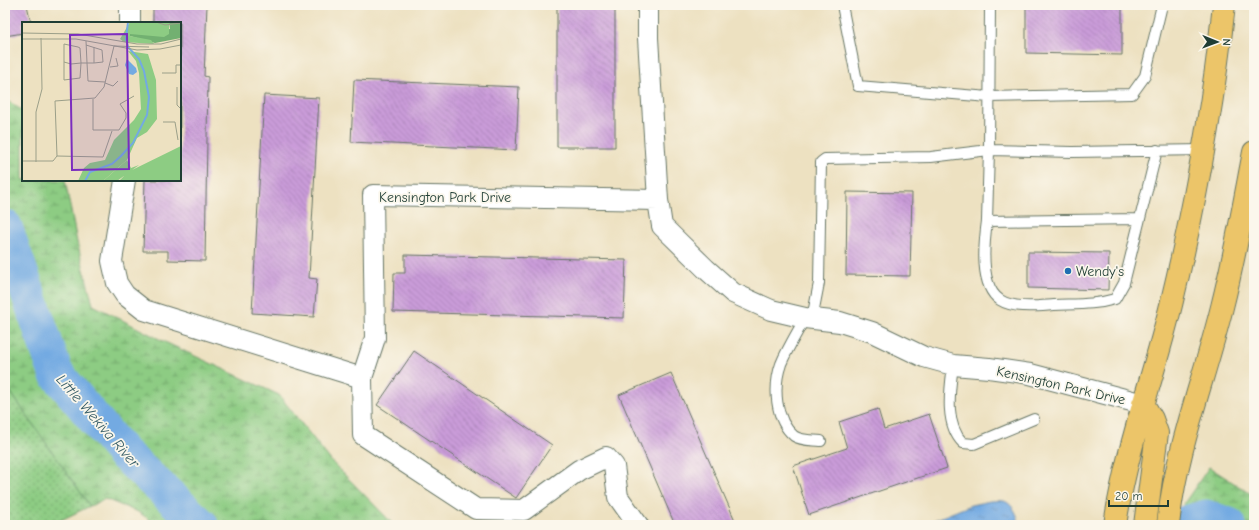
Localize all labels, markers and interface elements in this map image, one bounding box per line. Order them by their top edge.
inset map [22,22,181,181]
north arrow [1197,22,1237,62]
text: N [1220,38,1233,46]
street label: Kensington Park Drive [379,189,511,206]
place label: Wendy's [1076,263,1124,280]
marker: Wendy's [1063,266,1073,276]
street label: Kensington Park Drive [995,362,1127,409]
water label: Little Wekiva River [53,371,144,472]
scale bar [1109,482,1168,508]
text: 20 m [1115,489,1143,503]

